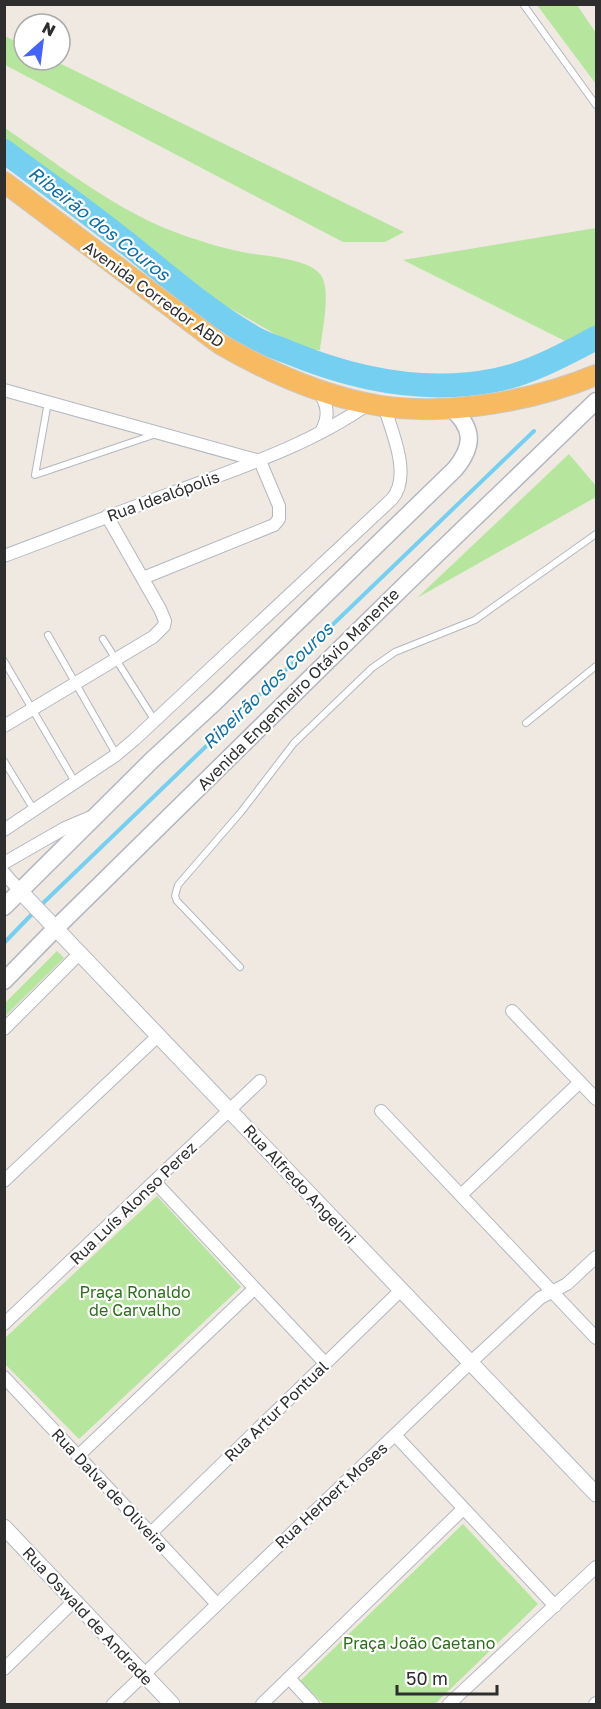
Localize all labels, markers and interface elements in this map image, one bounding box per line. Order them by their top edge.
north arrow [12,12,72,72]
text: N [39,17,59,40]
water label: Ribeirão dos Couros [25,161,176,286]
street label: Avenida Corredor ABD [80,236,228,352]
street label: Rua Idealópolis [104,466,222,526]
street label: Avenida Engenheiro Otávio Manente [193,584,403,794]
water label: Ribeirão dos Couros [198,616,338,753]
street label: Rua Alfredo Angelini [239,1120,361,1248]
street label: Rua Luís Alonso Perez [65,1137,201,1269]
park label: Praça Ronaldo de Carvalho [80,1282,190,1320]
street label: Rua Artur Pontual [220,1356,332,1466]
street label: Rua Dalva de Oliveira [48,1424,172,1556]
street label: Rua Herbert Moses [271,1438,391,1552]
street label: Rua Oswald de Andrade [19,1543,157,1689]
park label: Praça João Caetano [343,1633,495,1653]
scale bar [397,1658,498,1696]
text: 50 m [406,1667,448,1689]

